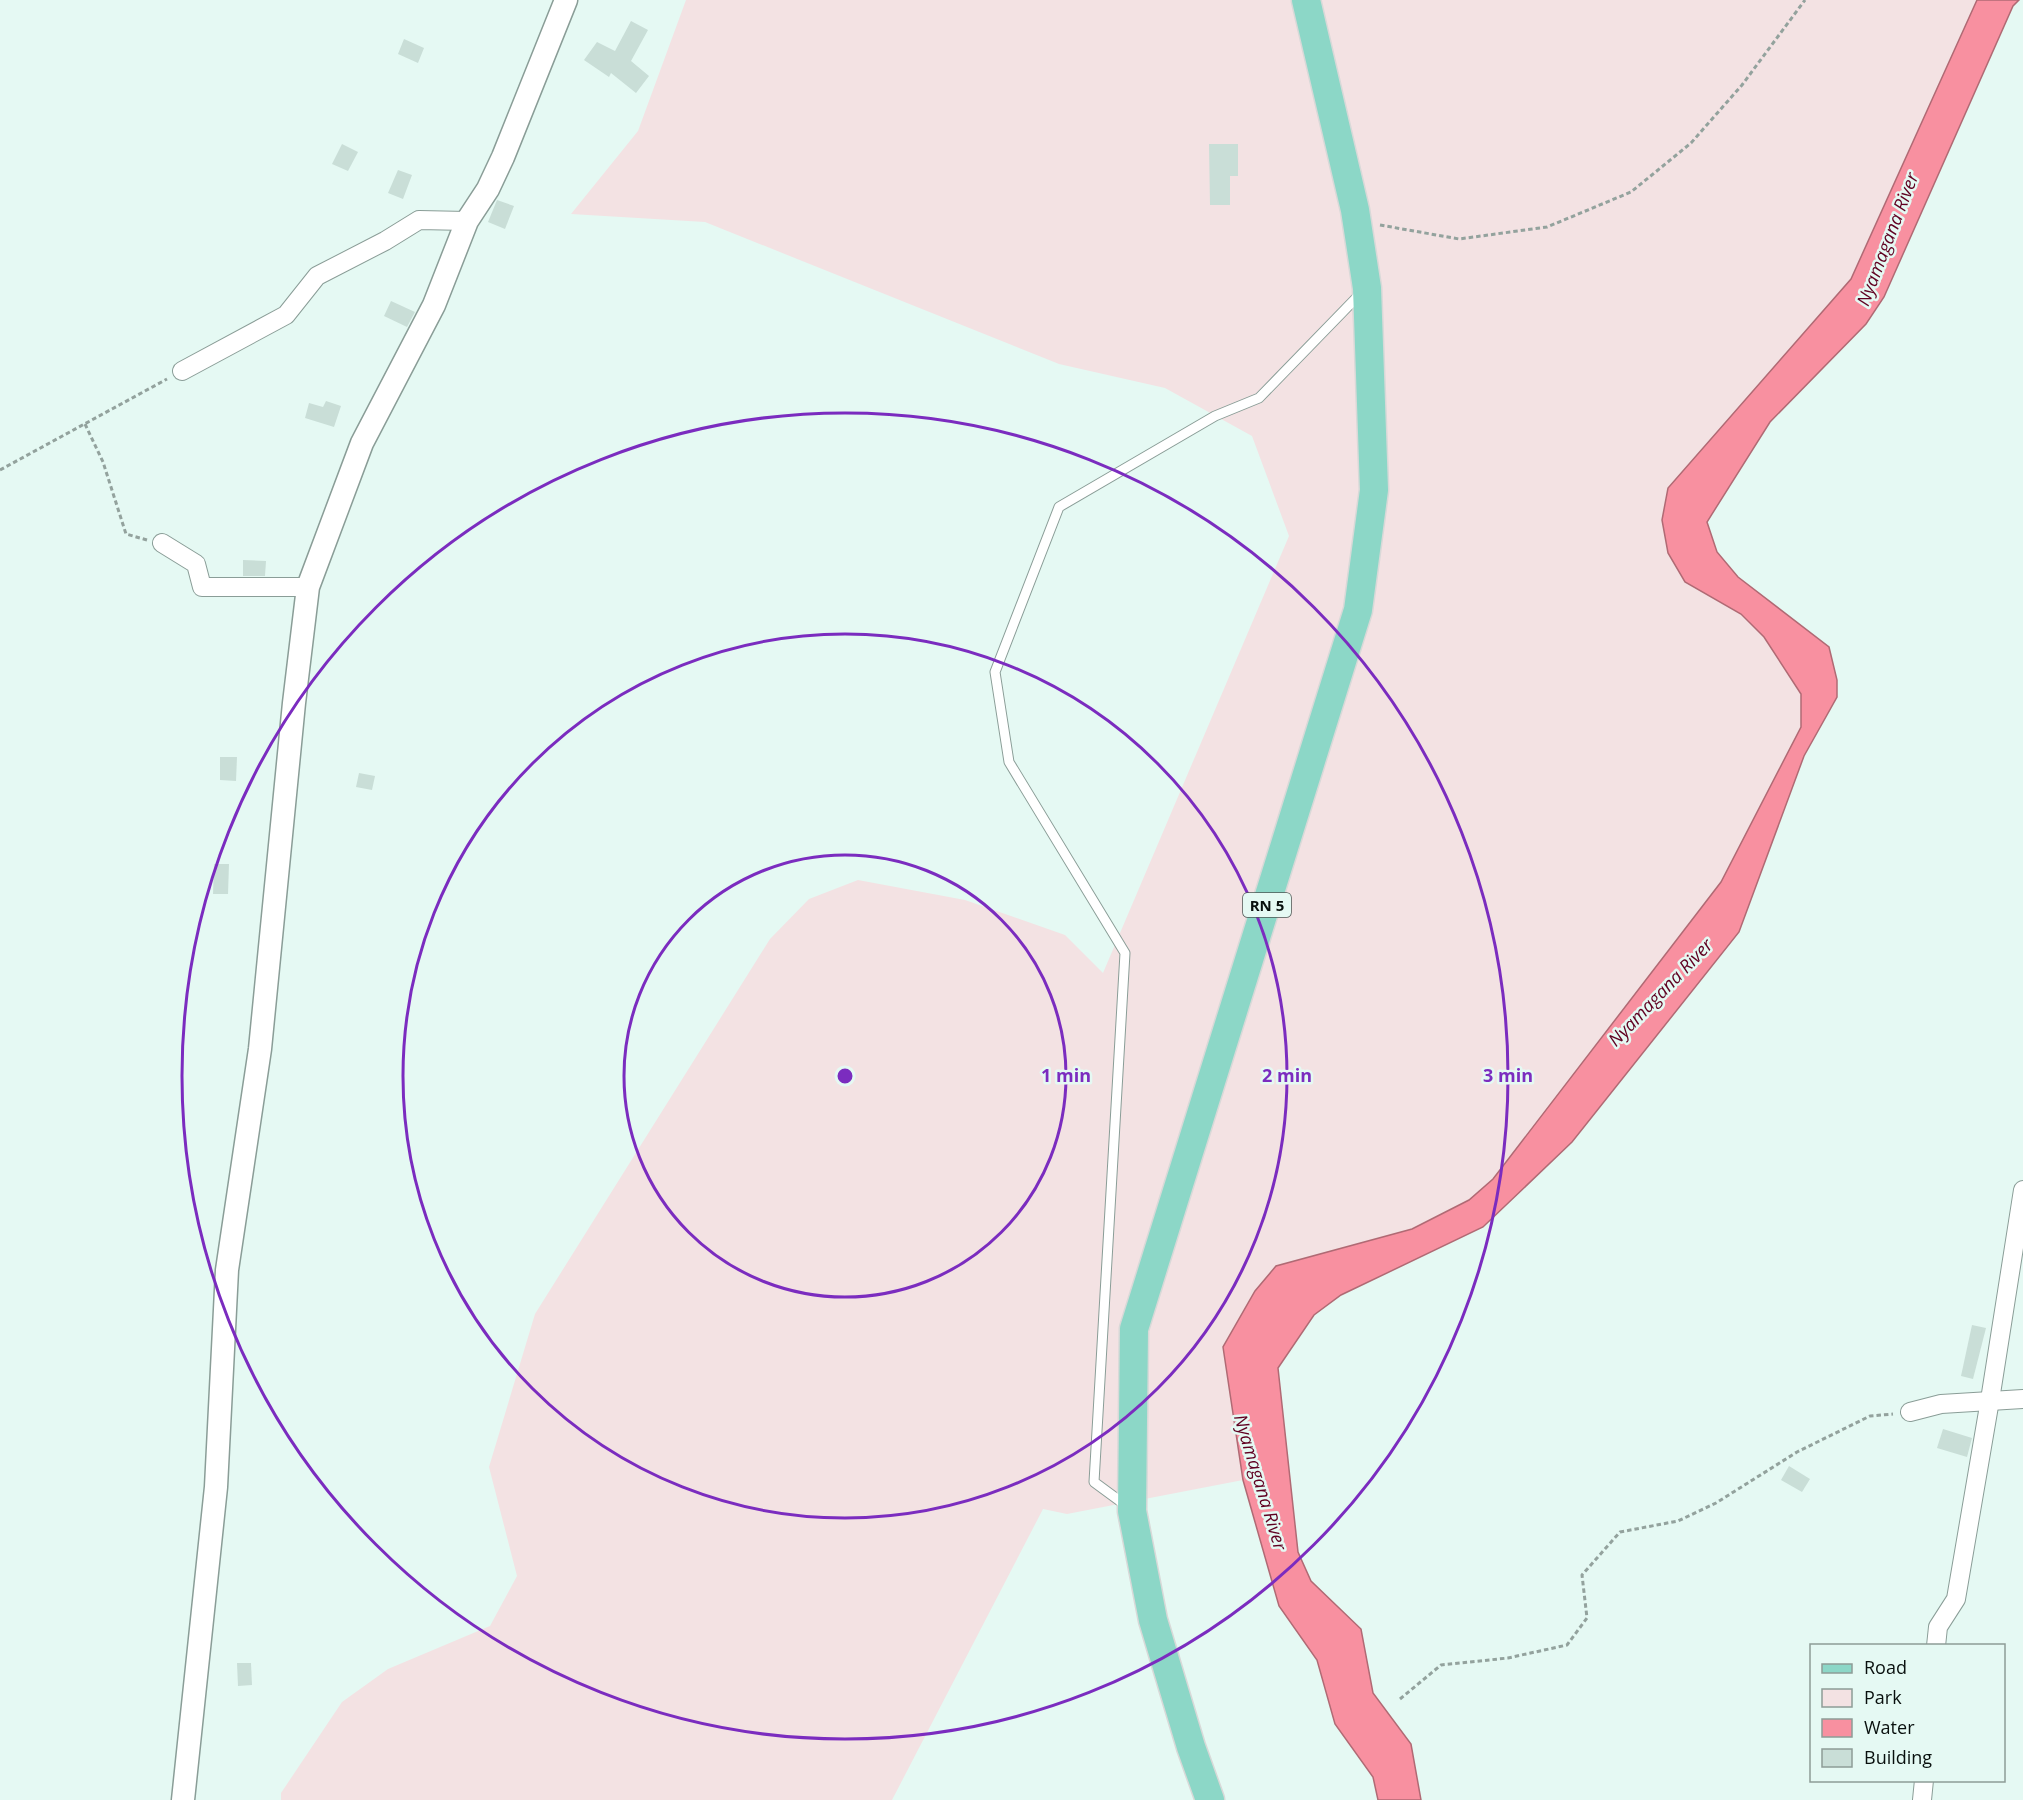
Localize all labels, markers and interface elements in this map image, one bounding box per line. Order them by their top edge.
water label: Nyamagana River [1851,168,1924,309]
road number: RN 5 [1243,893,1291,917]
water label: Nyamagana River [1602,932,1718,1051]
text: 1 min [1041,1063,1091,1087]
text: 2 min [1262,1063,1312,1087]
text: 3 min [1483,1063,1533,1087]
centre of rings [835,1066,855,1086]
water label: Nyamagana River [1229,1411,1293,1554]
legend [1810,1644,2005,1782]
text: Road [1864,1655,1907,1679]
text: Park [1864,1685,1902,1709]
text: Water [1864,1715,1915,1739]
text: Building [1864,1745,1932,1769]

